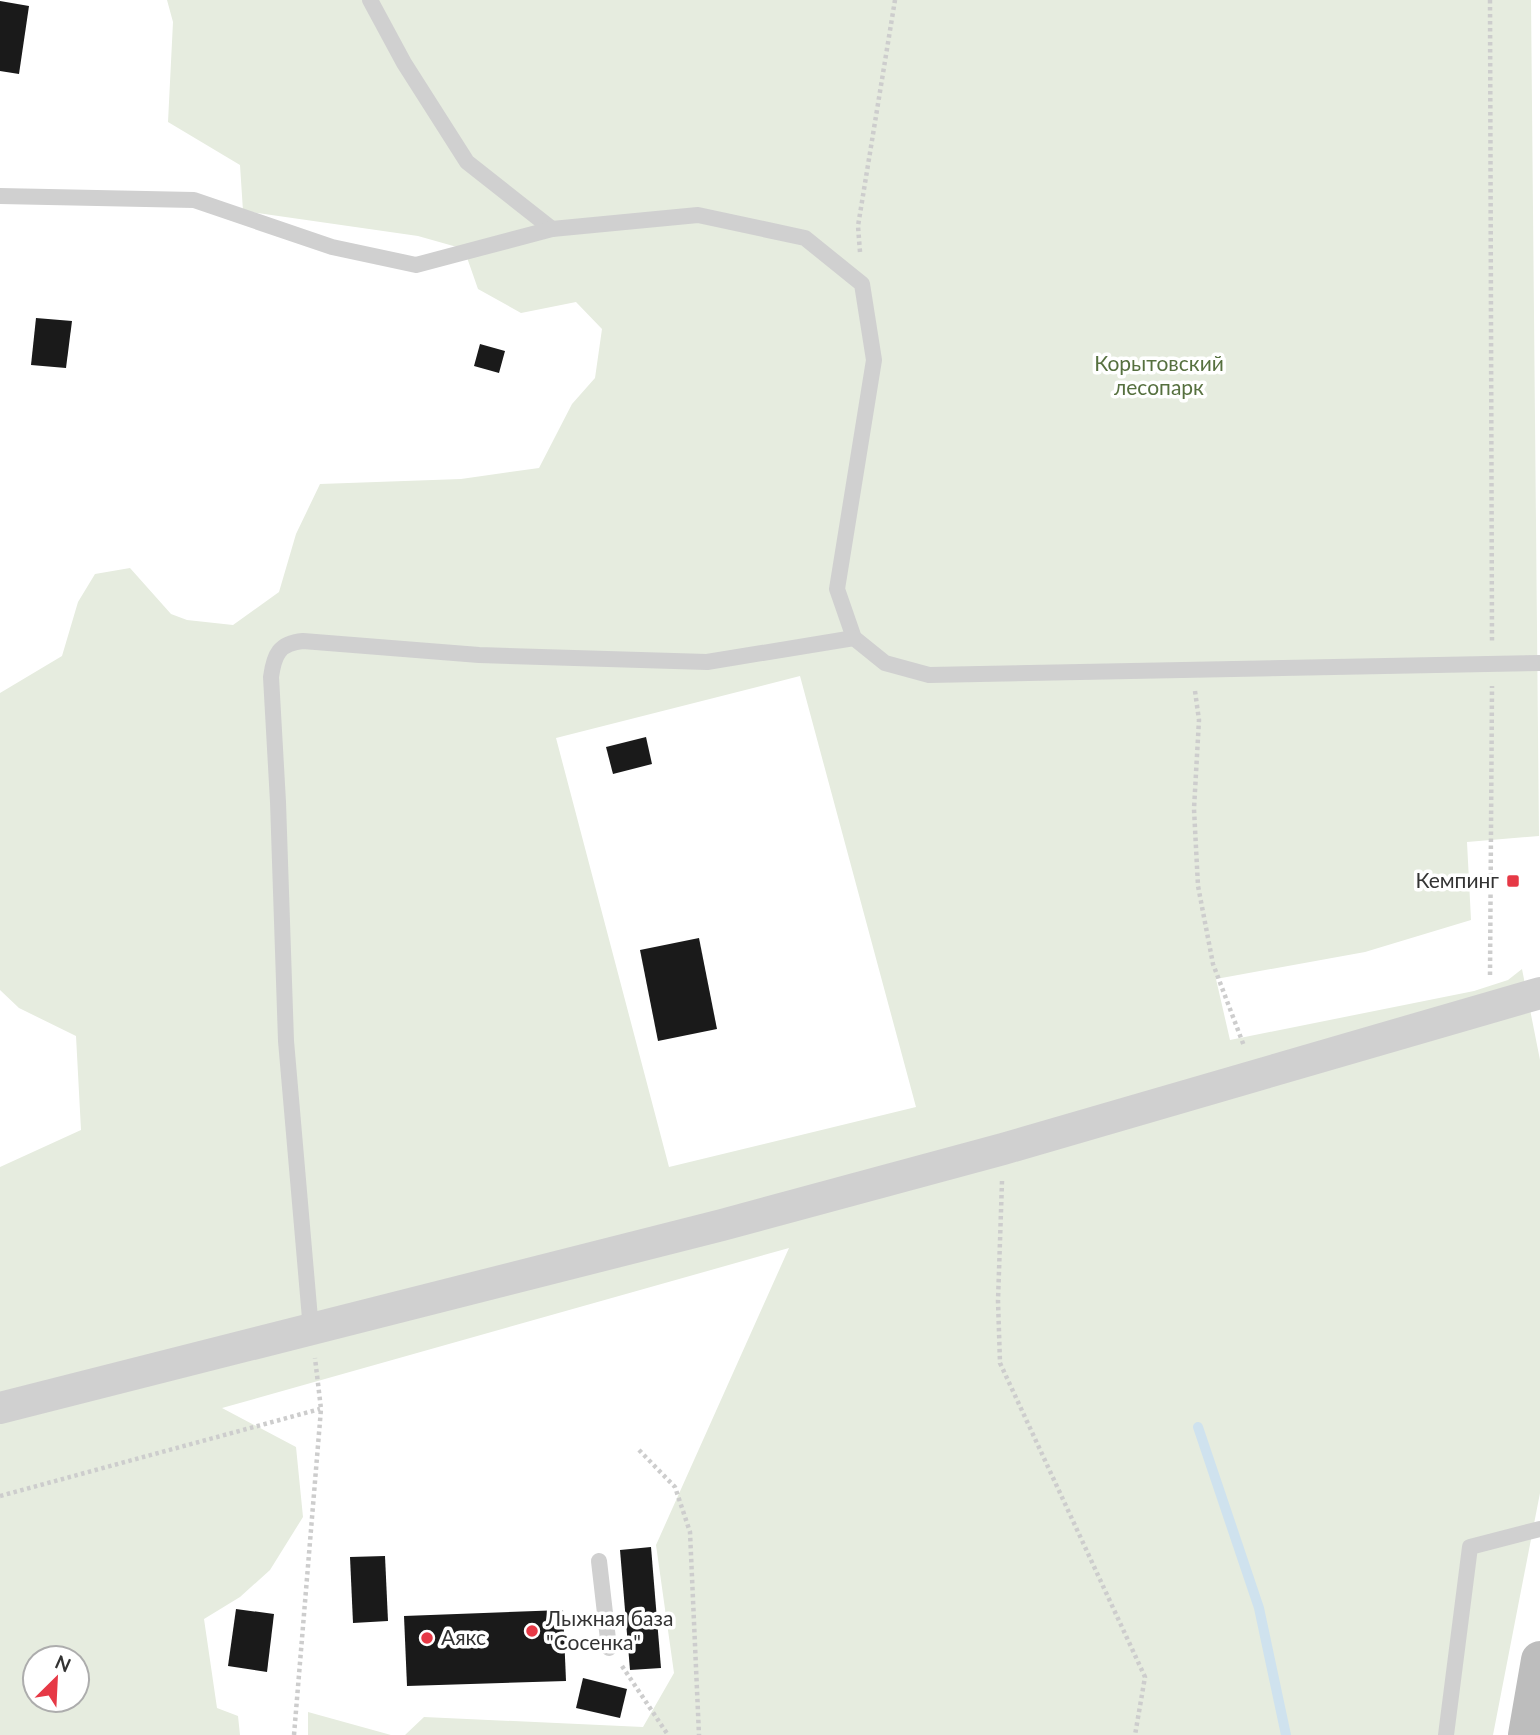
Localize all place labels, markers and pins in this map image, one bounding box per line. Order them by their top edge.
place label: Кемпинг [1415,867,1499,892]
marker: Кемпинг [1505,873,1521,889]
place label: Лыжная база "Сосенка" [545,1605,673,1654]
marker: Лыжная база "Сосенка" [524,1623,540,1639]
place label: Аякс [441,1624,486,1649]
marker: Аякс [419,1630,435,1646]

